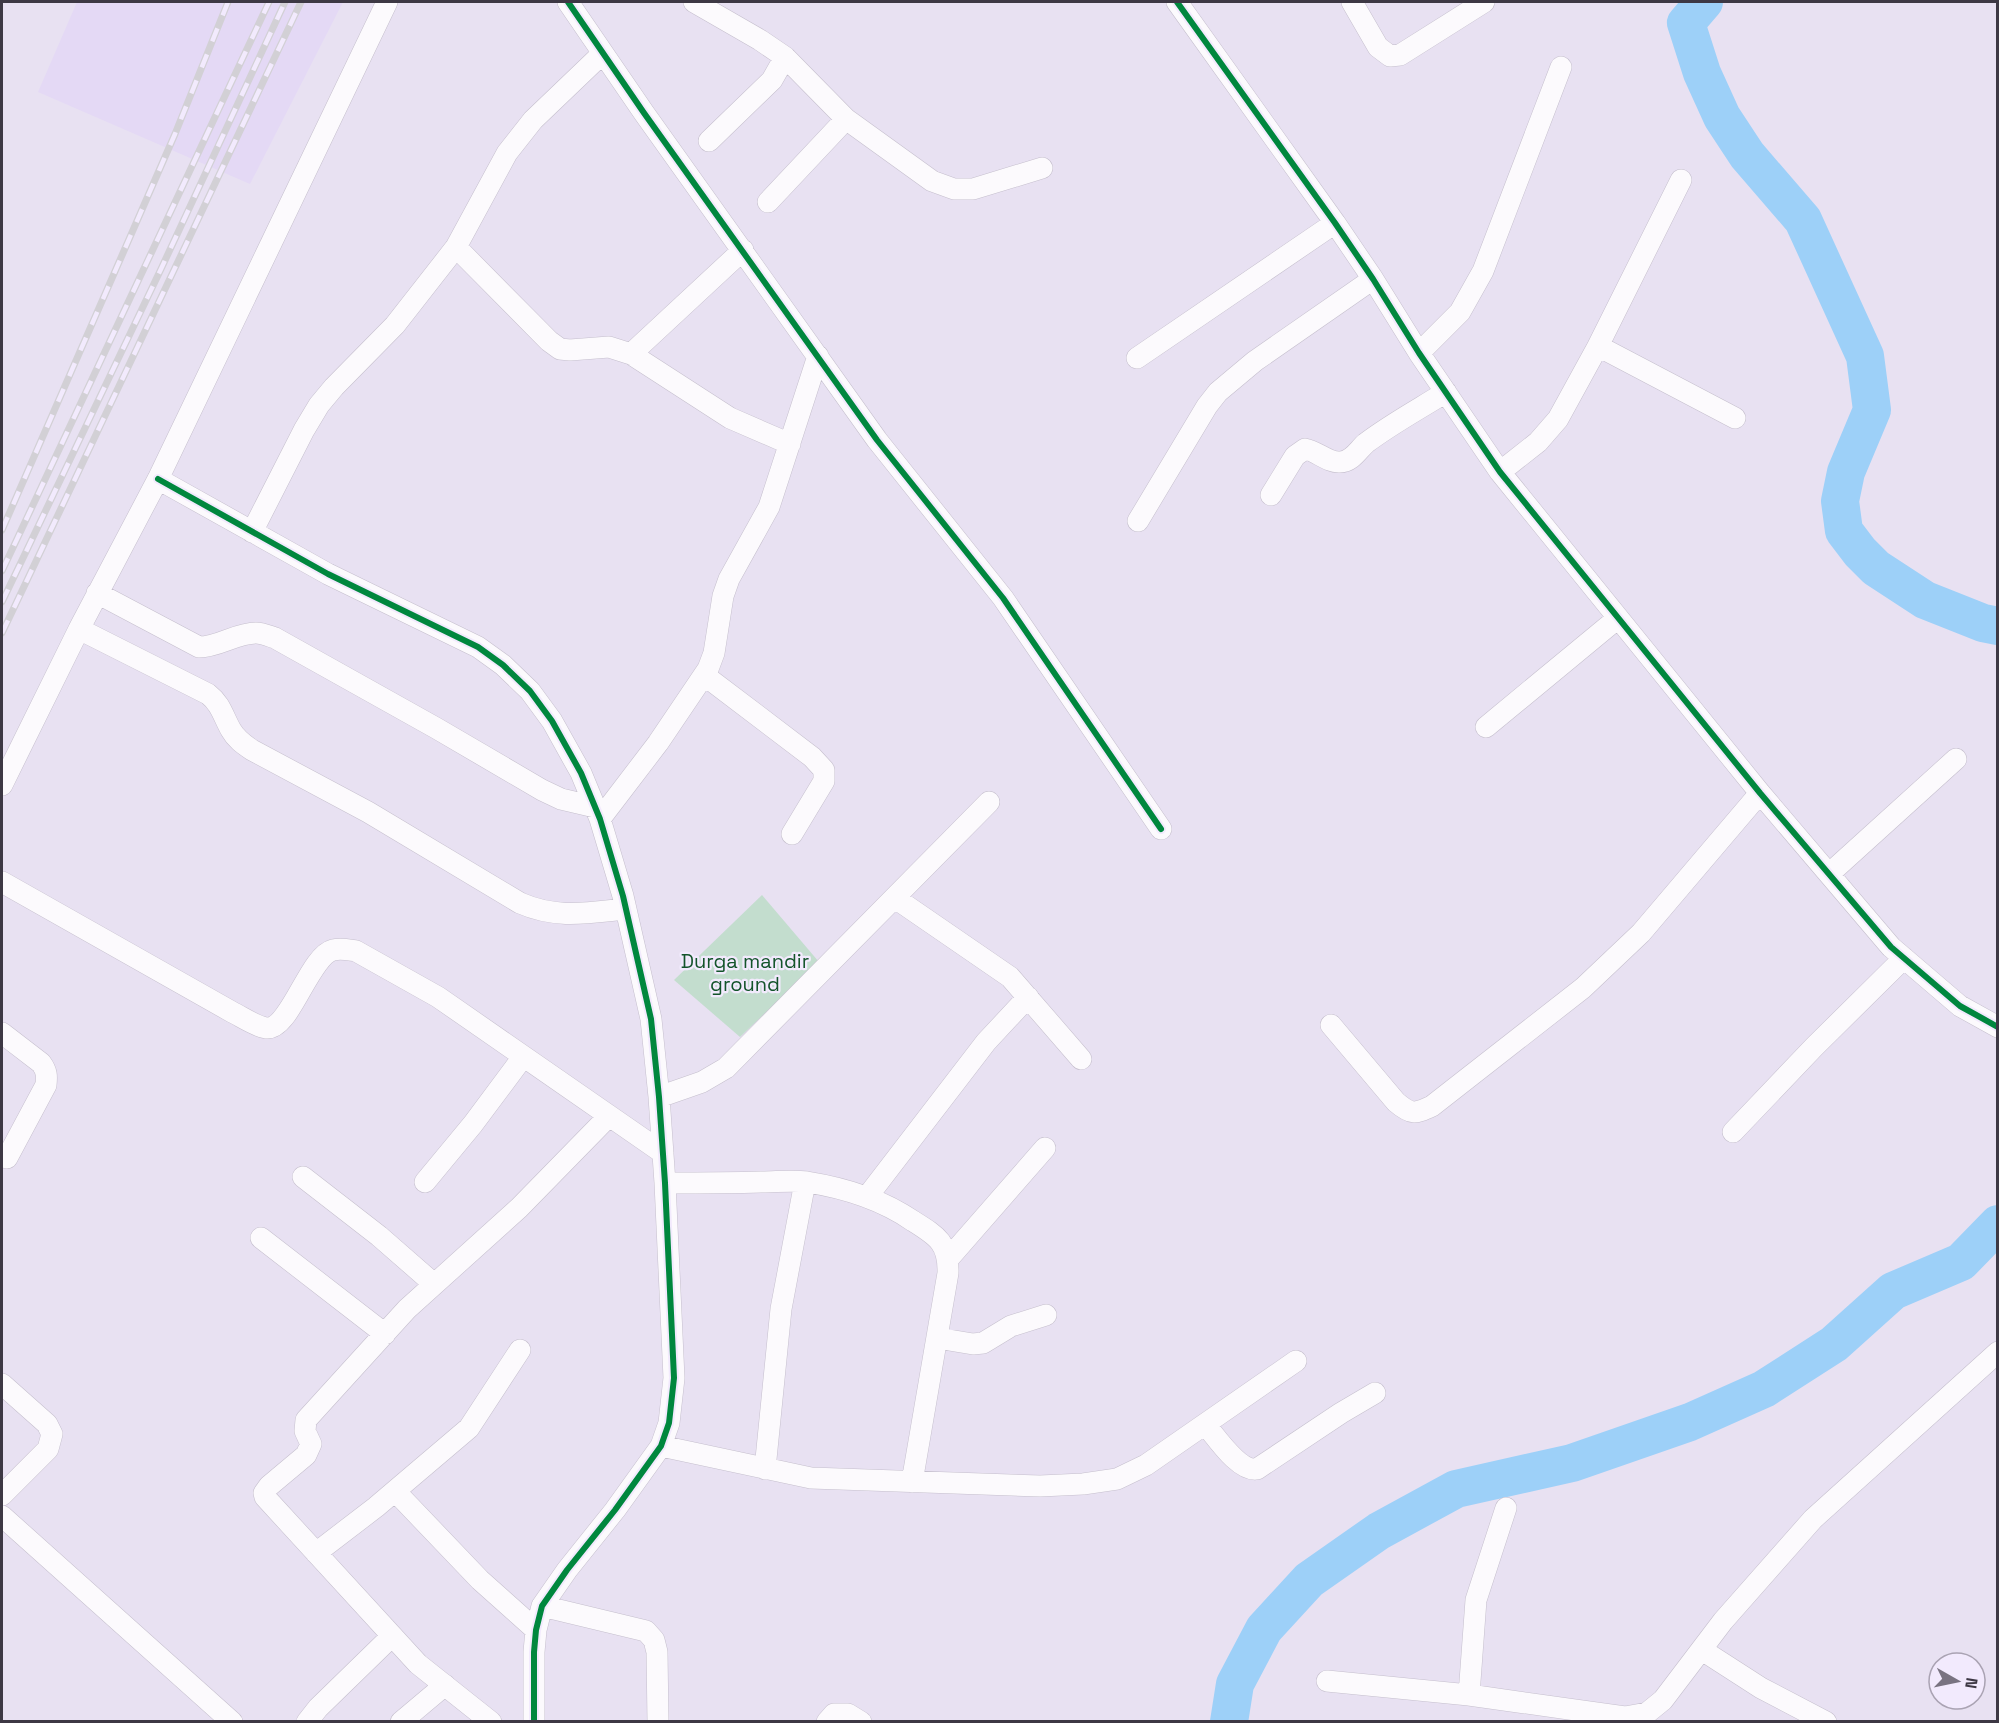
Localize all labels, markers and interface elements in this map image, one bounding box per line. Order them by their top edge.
park label: Durga mandir ground [681,948,809,997]
north arrow [1927,1651,1987,1711]
text: N [1960,1676,1983,1690]

